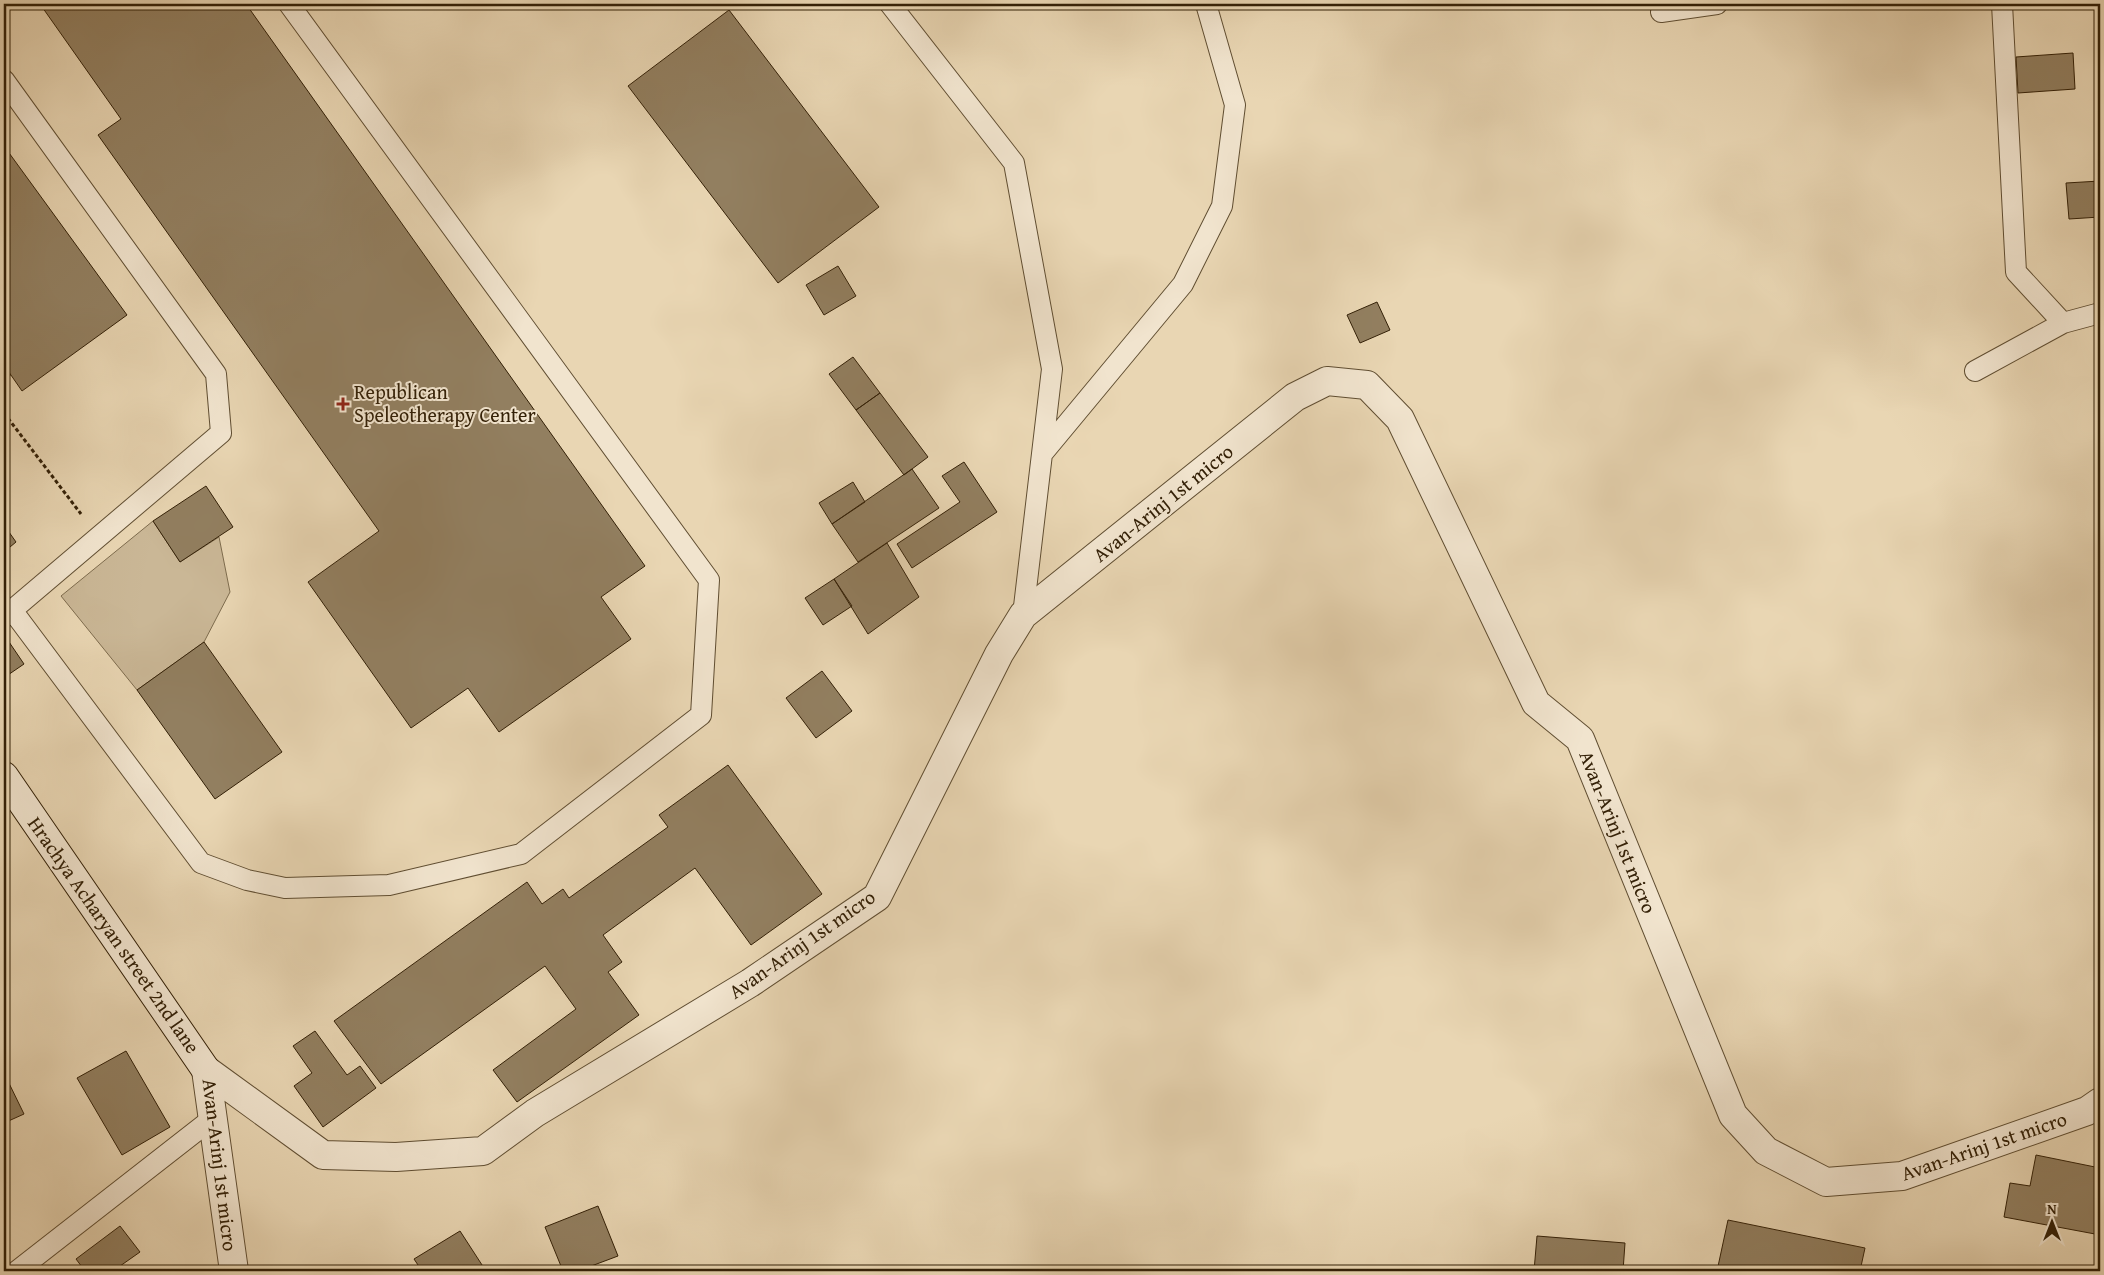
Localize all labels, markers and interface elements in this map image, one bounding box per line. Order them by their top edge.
place label: Republican Speleotherapy Center [354,377,536,429]
marker: Republican Speleotherapy Center [336,397,350,411]
street label: Avan-Arinj 1st micro [1086,437,1239,568]
street label: Avan-Arinj 1st micro [1573,746,1664,918]
street label: Hrachya Acharyan street 2nd lane [21,810,208,1059]
street label: Avan-Arinj 1st micro [722,882,881,1005]
street label: Avan-Arinj 1st micro [196,1077,245,1253]
street label: Avan-Arinj 1st micro [1897,1104,2070,1187]
north arrow [2026,1198,2076,1248]
text: N [2047,1199,2057,1219]

